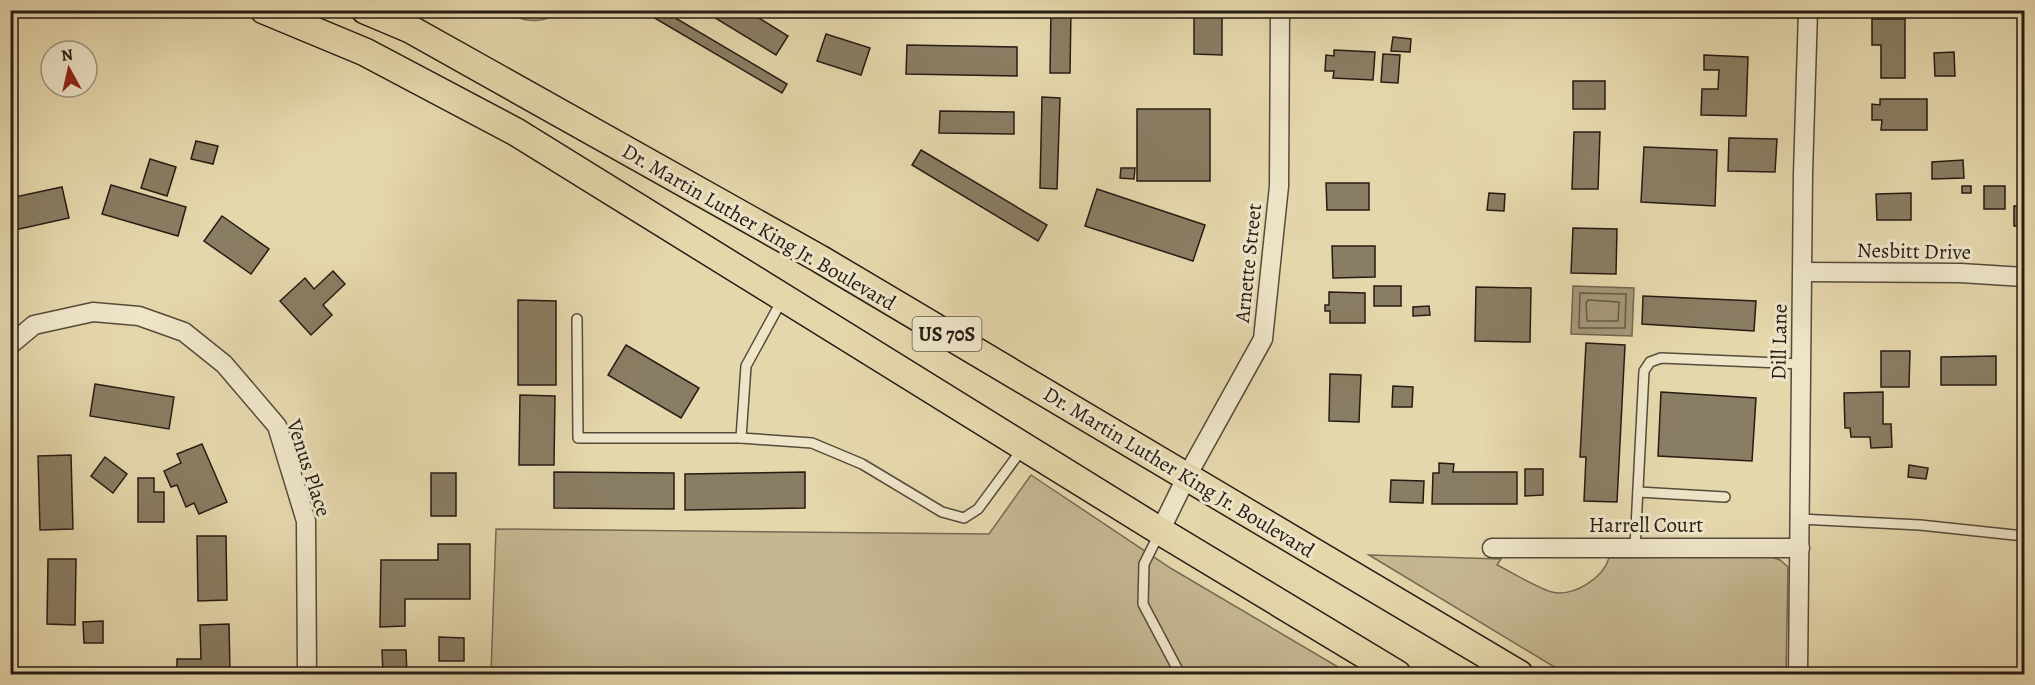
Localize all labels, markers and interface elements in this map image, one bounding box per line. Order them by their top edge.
north arrow [39,39,99,99]
text: N [60,43,75,67]
street label: Dr. Martin Luther King Jr. Boulevard [617,137,902,317]
street label: Arnette Street [1228,202,1268,325]
street label: Nesbitt Drive [1857,236,1971,266]
street label: Dill Lane [1764,304,1794,380]
road number: US 70S [912,317,982,351]
street label: Dr. Martin Luther King Jr. Boulevard [1038,380,1320,565]
street label: Venus Place [280,415,338,520]
street label: Harrell Court [1589,511,1703,539]

